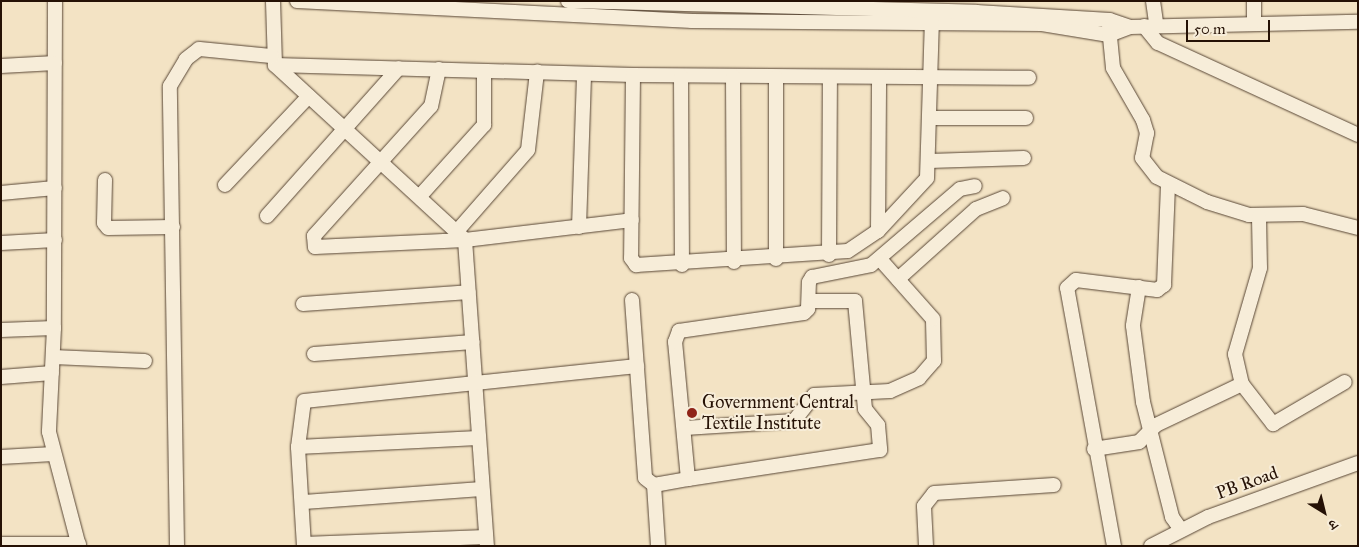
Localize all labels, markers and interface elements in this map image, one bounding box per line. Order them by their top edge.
scale bar [1189,10,1273,42]
text: 50 m [1194,20,1226,38]
place label: Government Central Textile Institute [702,392,854,434]
marker: Government Central Textile Institute [686,407,698,419]
street label: PB Road [1213,462,1281,504]
north arrow [1299,487,1349,537]
text: उ [1325,516,1341,534]

